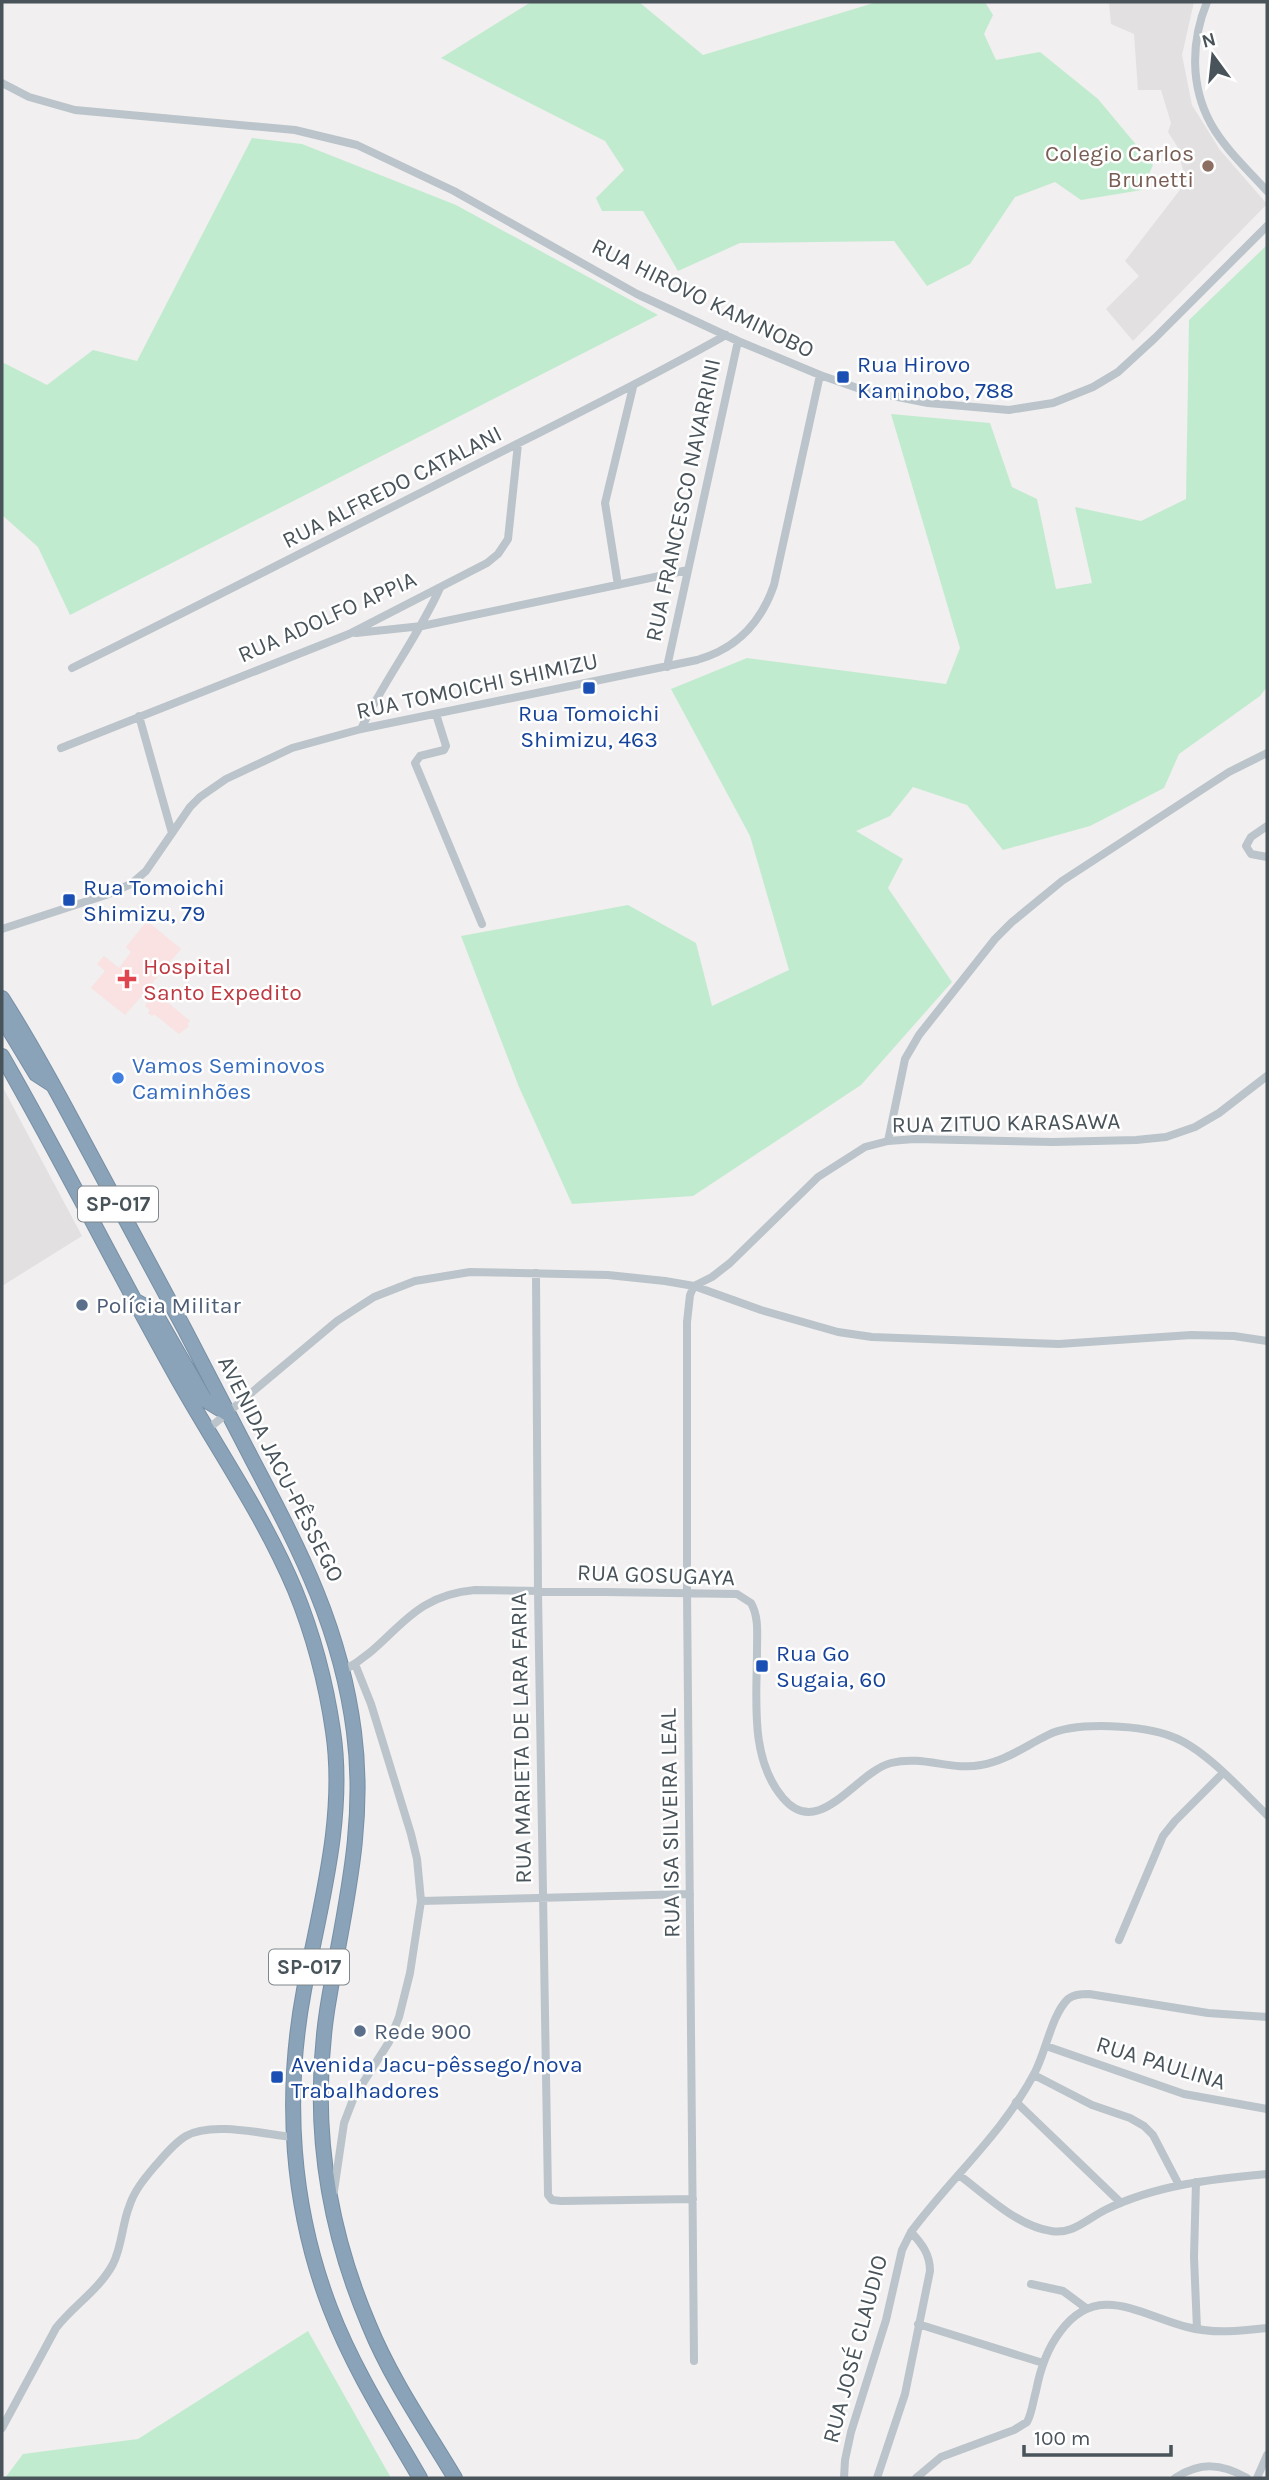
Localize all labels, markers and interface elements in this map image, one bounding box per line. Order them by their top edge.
north arrow [1178,21,1248,91]
text: N [1199,28,1218,53]
place label: Colegio Carlos Brunetti [1045,140,1194,193]
marker: Colegio Carlos Brunetti [1200,158,1216,174]
street label: RUA HIROVO KAMINOBO [587,232,819,364]
place label: Rua Hirovo Kaminobo, 788 [857,351,1014,404]
street label: RUA FRANCESCO NAVARRINI [640,356,726,644]
marker: Rua Hirovo Kaminobo, 788 [835,369,851,385]
street label: RUA ALFREDO CATALANI [278,420,506,554]
street label: RUA ADOLFO APPIA [234,566,420,668]
street label: RUA TOMOICHI SHIMIZU [354,647,600,725]
marker: Rua Tomoichi Shimizu, 463 [581,680,597,696]
place label: Rua Tomoichi Shimizu, 463 [518,700,660,753]
place label: Rua Tomoichi Shimizu, 79 [83,874,225,927]
marker: Rua Tomoichi Shimizu, 79 [61,892,77,908]
place label: Hospital Santo Expedito [143,953,302,1006]
marker: Hospital Santo Expedito [117,969,137,989]
place label: Vamos Seminovos Caminhões [132,1052,325,1105]
marker: Vamos Seminovos Caminhões [110,1070,126,1086]
street label: RUA ZITUO KARASAWA [891,1108,1121,1138]
road number: SP-017 [78,1186,158,1222]
place label: Polícia Militar [96,1292,241,1319]
marker: Polícia Militar [74,1297,90,1313]
street label: AVENIDA JACU-PÊSSEGO [212,1351,350,1587]
street label: RUA GOSUGAYA [577,1559,735,1591]
street label: RUA MARIETA DE LARA FARIA [505,1592,537,1884]
place label: Rua Go Sugaia, 60 [776,1640,886,1693]
marker: Rua Go Sugaia, 60 [754,1658,770,1674]
street label: RUA ISA SILVEIRA LEAL [654,1708,686,1938]
road number: SP-017 [269,1950,349,1984]
place label: Rede 900 [374,2018,471,2045]
marker: Rede 900 [352,2023,368,2039]
street label: RUA PAULINA [1093,2031,1229,2095]
place label: Avenida Jacu-pêssego/nova Trabalhadores [291,2051,583,2104]
marker: Avenida Jacu-pêssego/nova Trabalhadores [269,2069,285,2085]
street label: RUA JOSÉ CLAUDIO [817,2252,893,2446]
scale bar [1024,2414,1171,2458]
text: 100 m [1034,2426,1091,2450]

